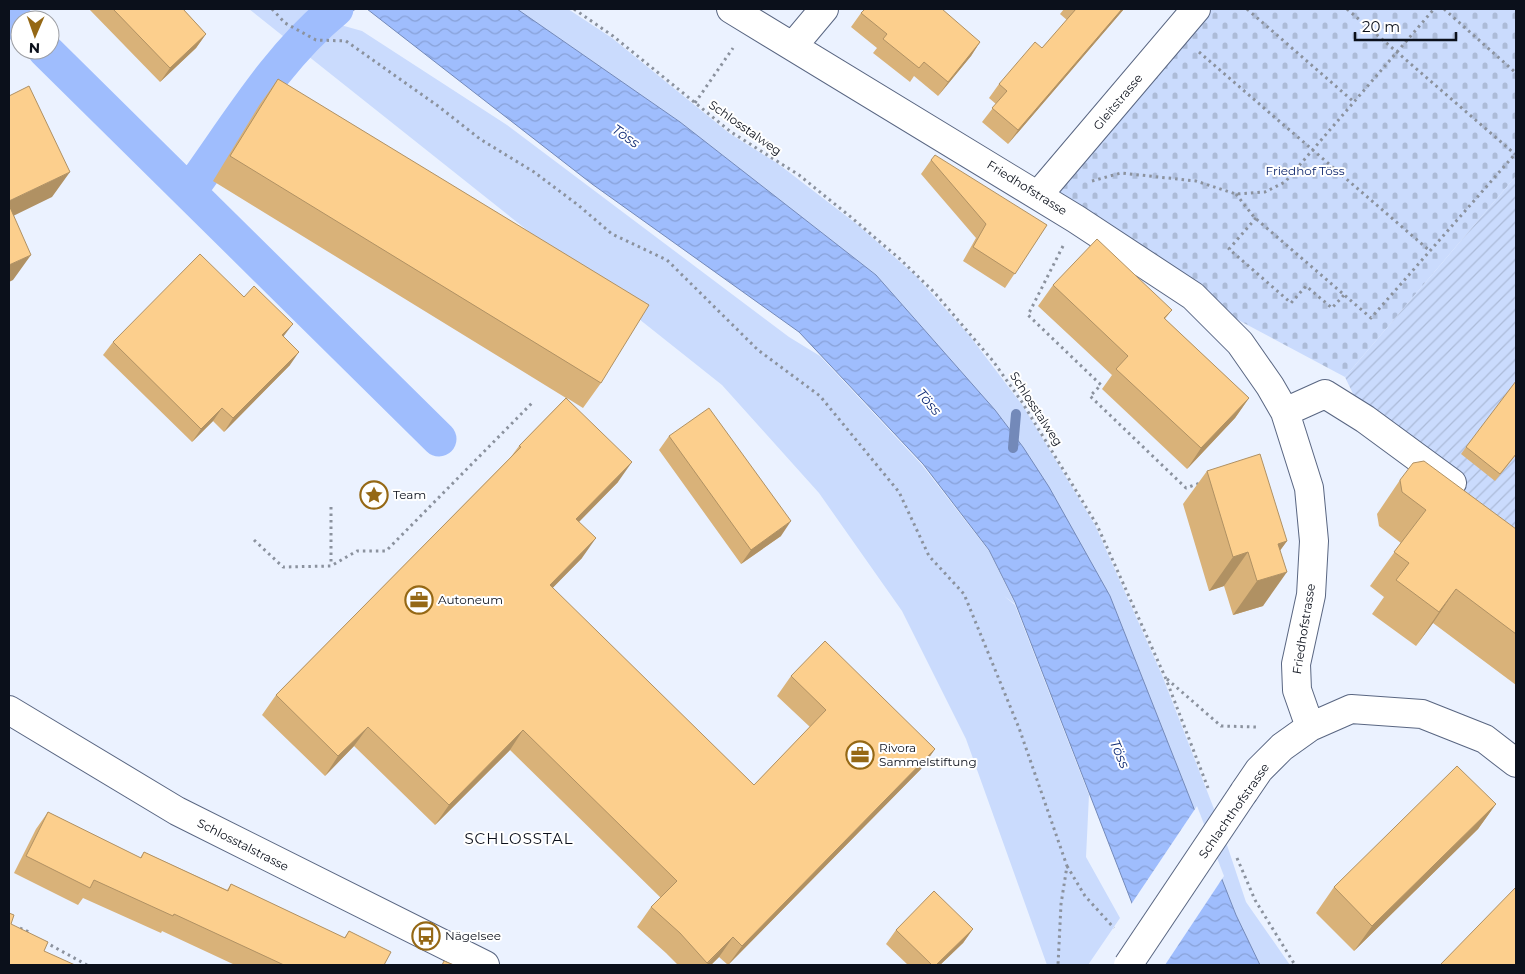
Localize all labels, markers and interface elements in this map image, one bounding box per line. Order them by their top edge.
north arrow [10,10,60,60]
scale bar [1355,10,1456,42]
text: 20 m [1362,17,1400,36]
text: N [29,39,41,57]
street label: Gleitstrasse [1090,70,1145,133]
street label: Schlosstalweg [706,97,785,158]
water label: Töss [609,120,643,152]
street label: Friedhofstrasse [984,157,1070,218]
park label: Friedhof Töss [1265,163,1345,178]
street label: Schlosstalweg [1007,369,1066,449]
water label: Töss [912,385,946,419]
place icon: Team [359,480,389,510]
place label: Team [393,487,426,502]
street label: Friedhofstrasse [1289,583,1318,675]
office icon: Autoneum [404,585,434,615]
place label: Autoneum [438,592,503,607]
water label: Töss [1106,737,1134,771]
office icon: Rivora Sammelstiftung [845,740,875,770]
place label: Rivora Sammelstiftung [879,740,977,769]
street label: Schlachthofstrasse [1195,760,1272,861]
street label: Schlosstalstrasse [195,815,291,874]
district label: SCHLOSSTAL [464,829,574,848]
bus stop icon: Nägelsee [411,921,441,951]
place label: Nägelsee [445,928,501,943]

